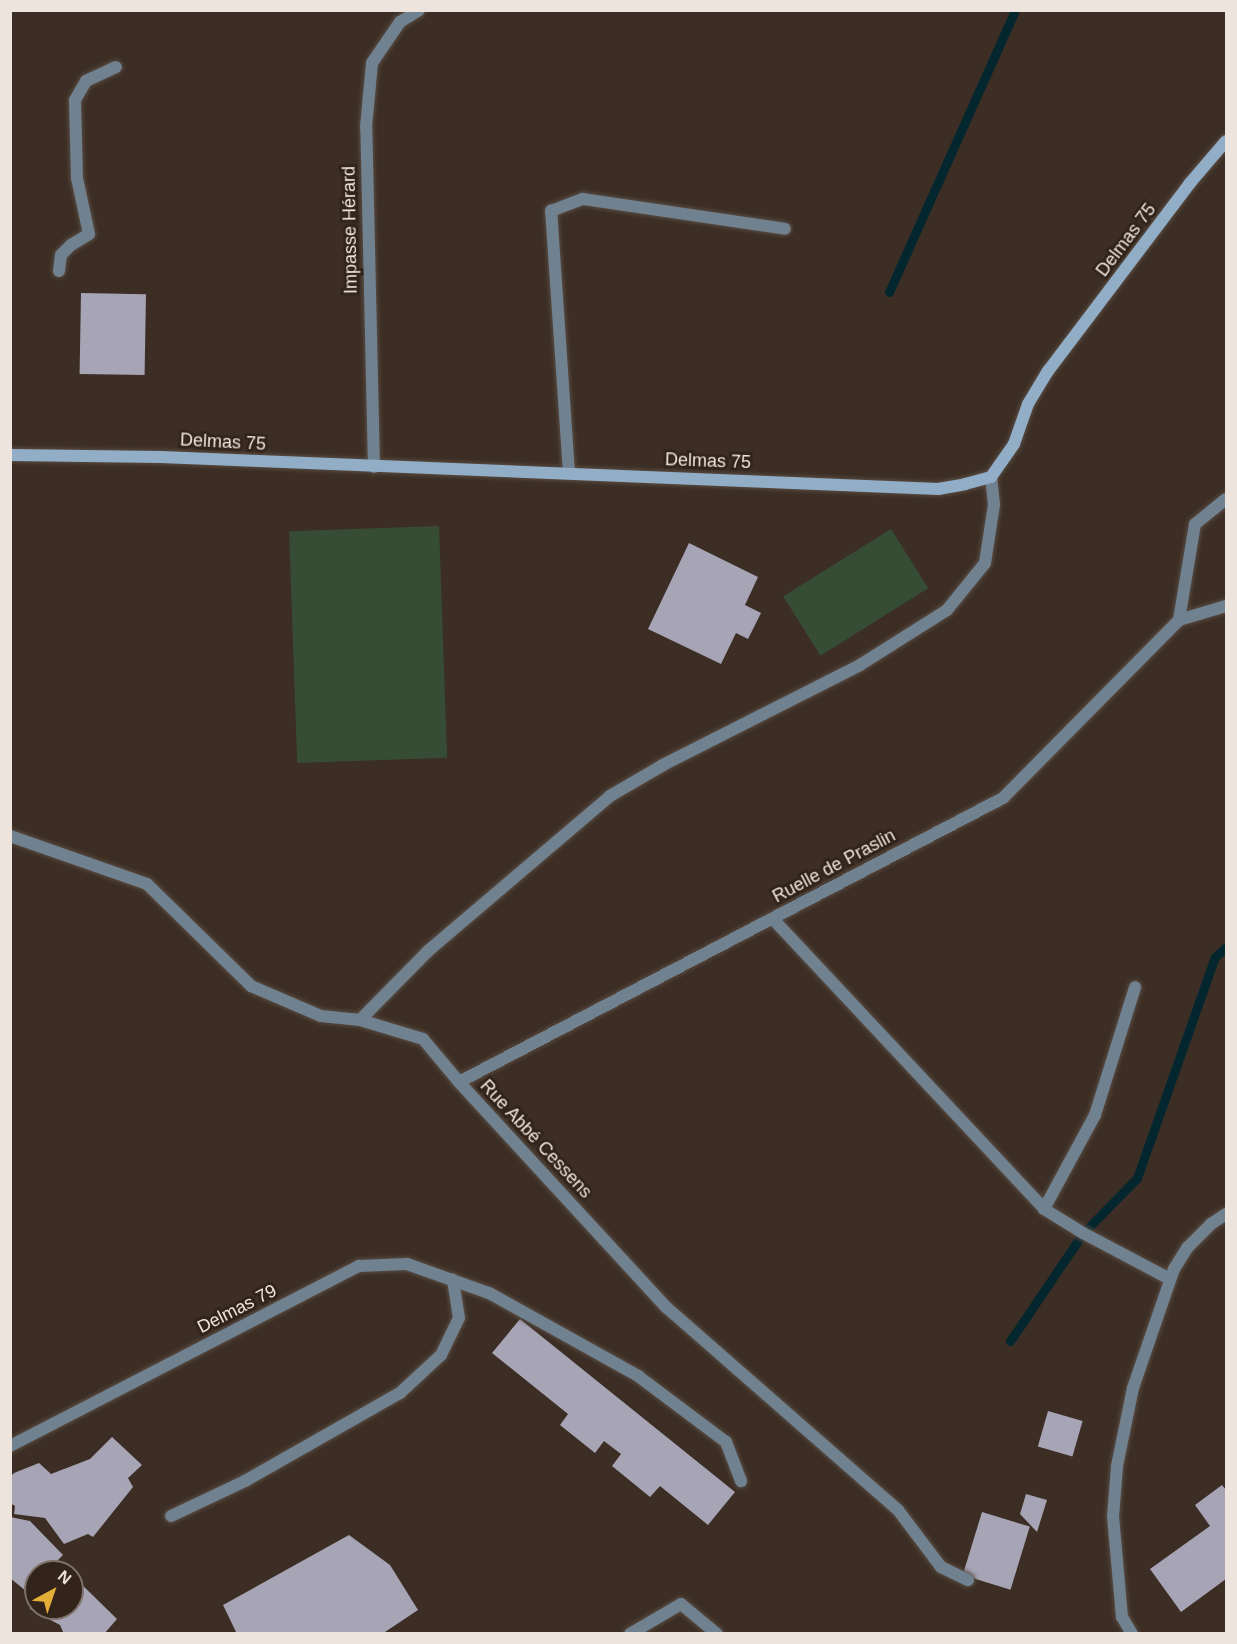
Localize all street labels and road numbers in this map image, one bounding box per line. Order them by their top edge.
street label: Impasse Hérard [338,166,362,294]
street label: Delmas 75 [1091,199,1161,281]
street label: Delmas 75 [179,429,267,455]
street label: Delmas 75 [665,449,751,473]
street label: Ruelle de Praslin [769,825,899,907]
street label: Rue Abbé Cessens [475,1075,597,1203]
street label: Delmas 79 [194,1280,280,1338]

